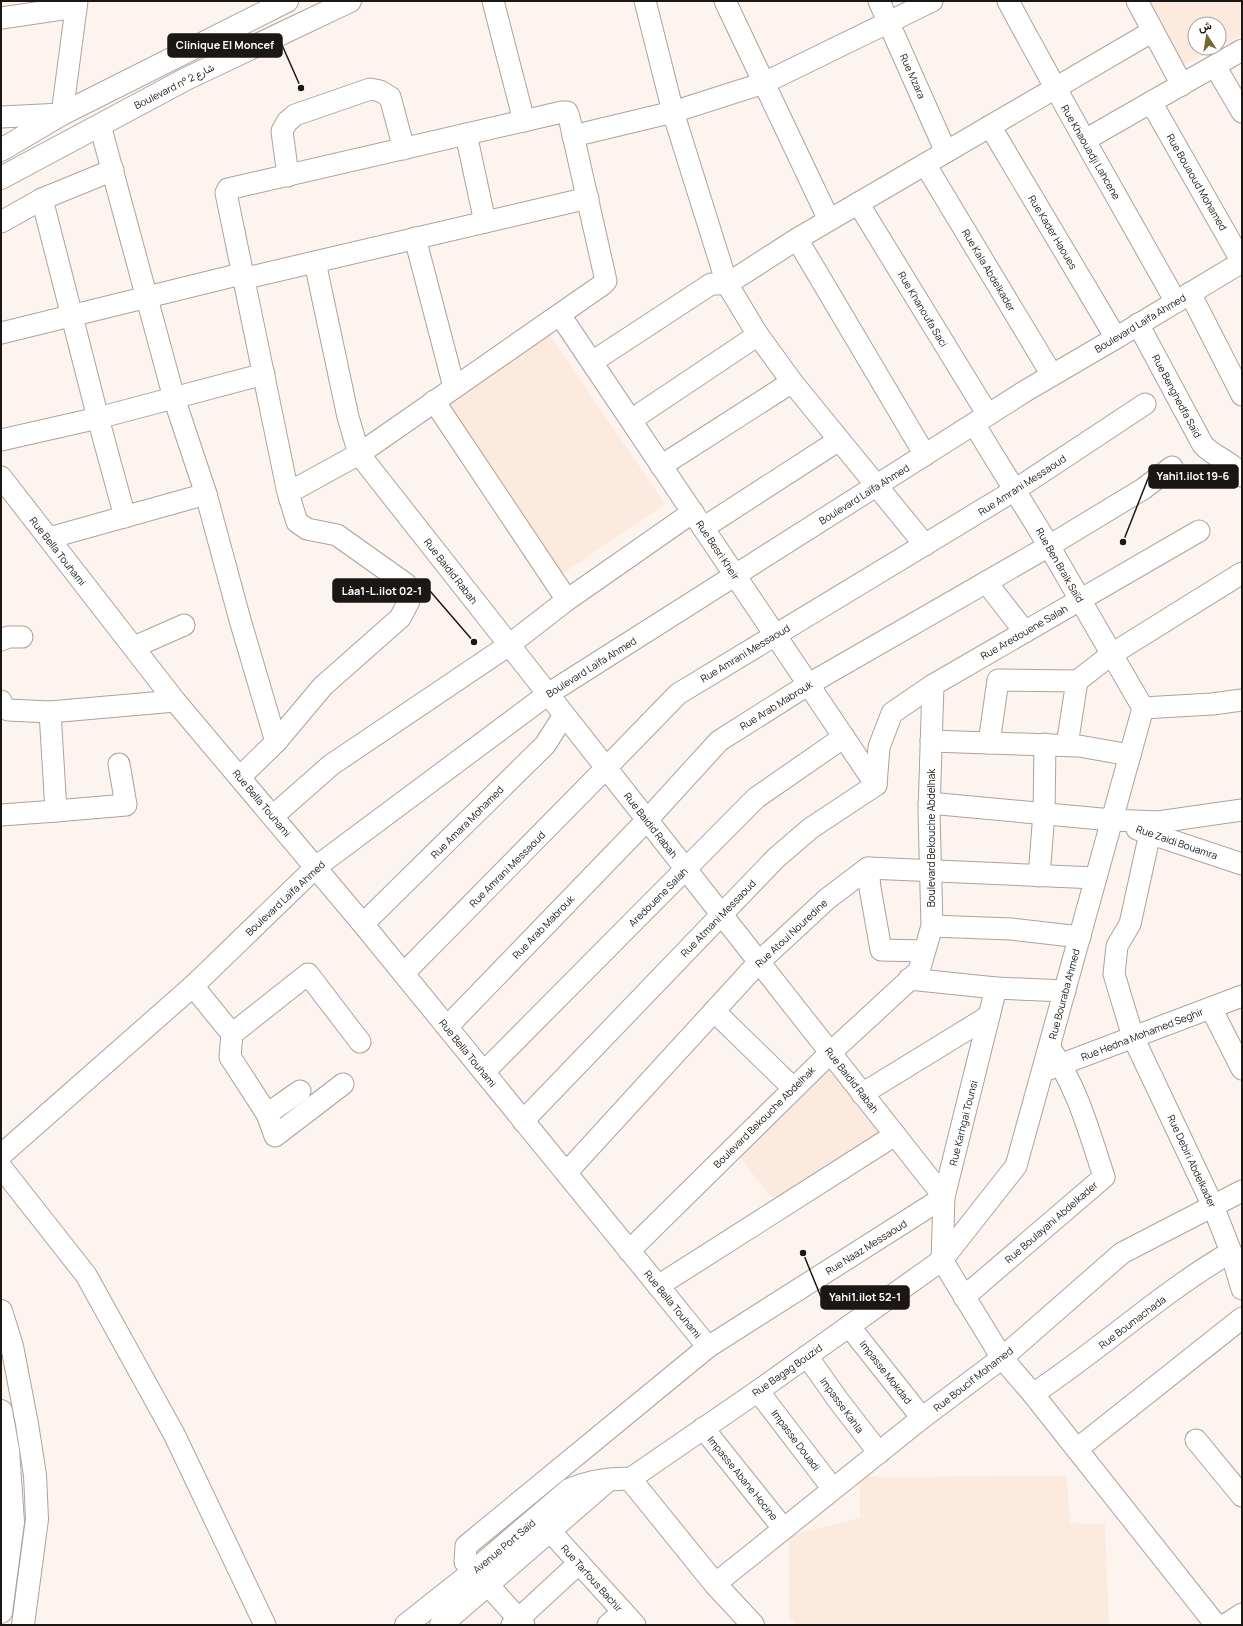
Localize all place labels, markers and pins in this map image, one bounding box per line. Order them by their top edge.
callout: Clinique El Moncef [168,34,282,57]
callout: Yahi1.ilot 19-6 [1149,465,1238,488]
callout: Làa1-L.ilot 02-1 [333,579,430,602]
callout: Yahi1.ilot 52-1 [821,1286,909,1309]

